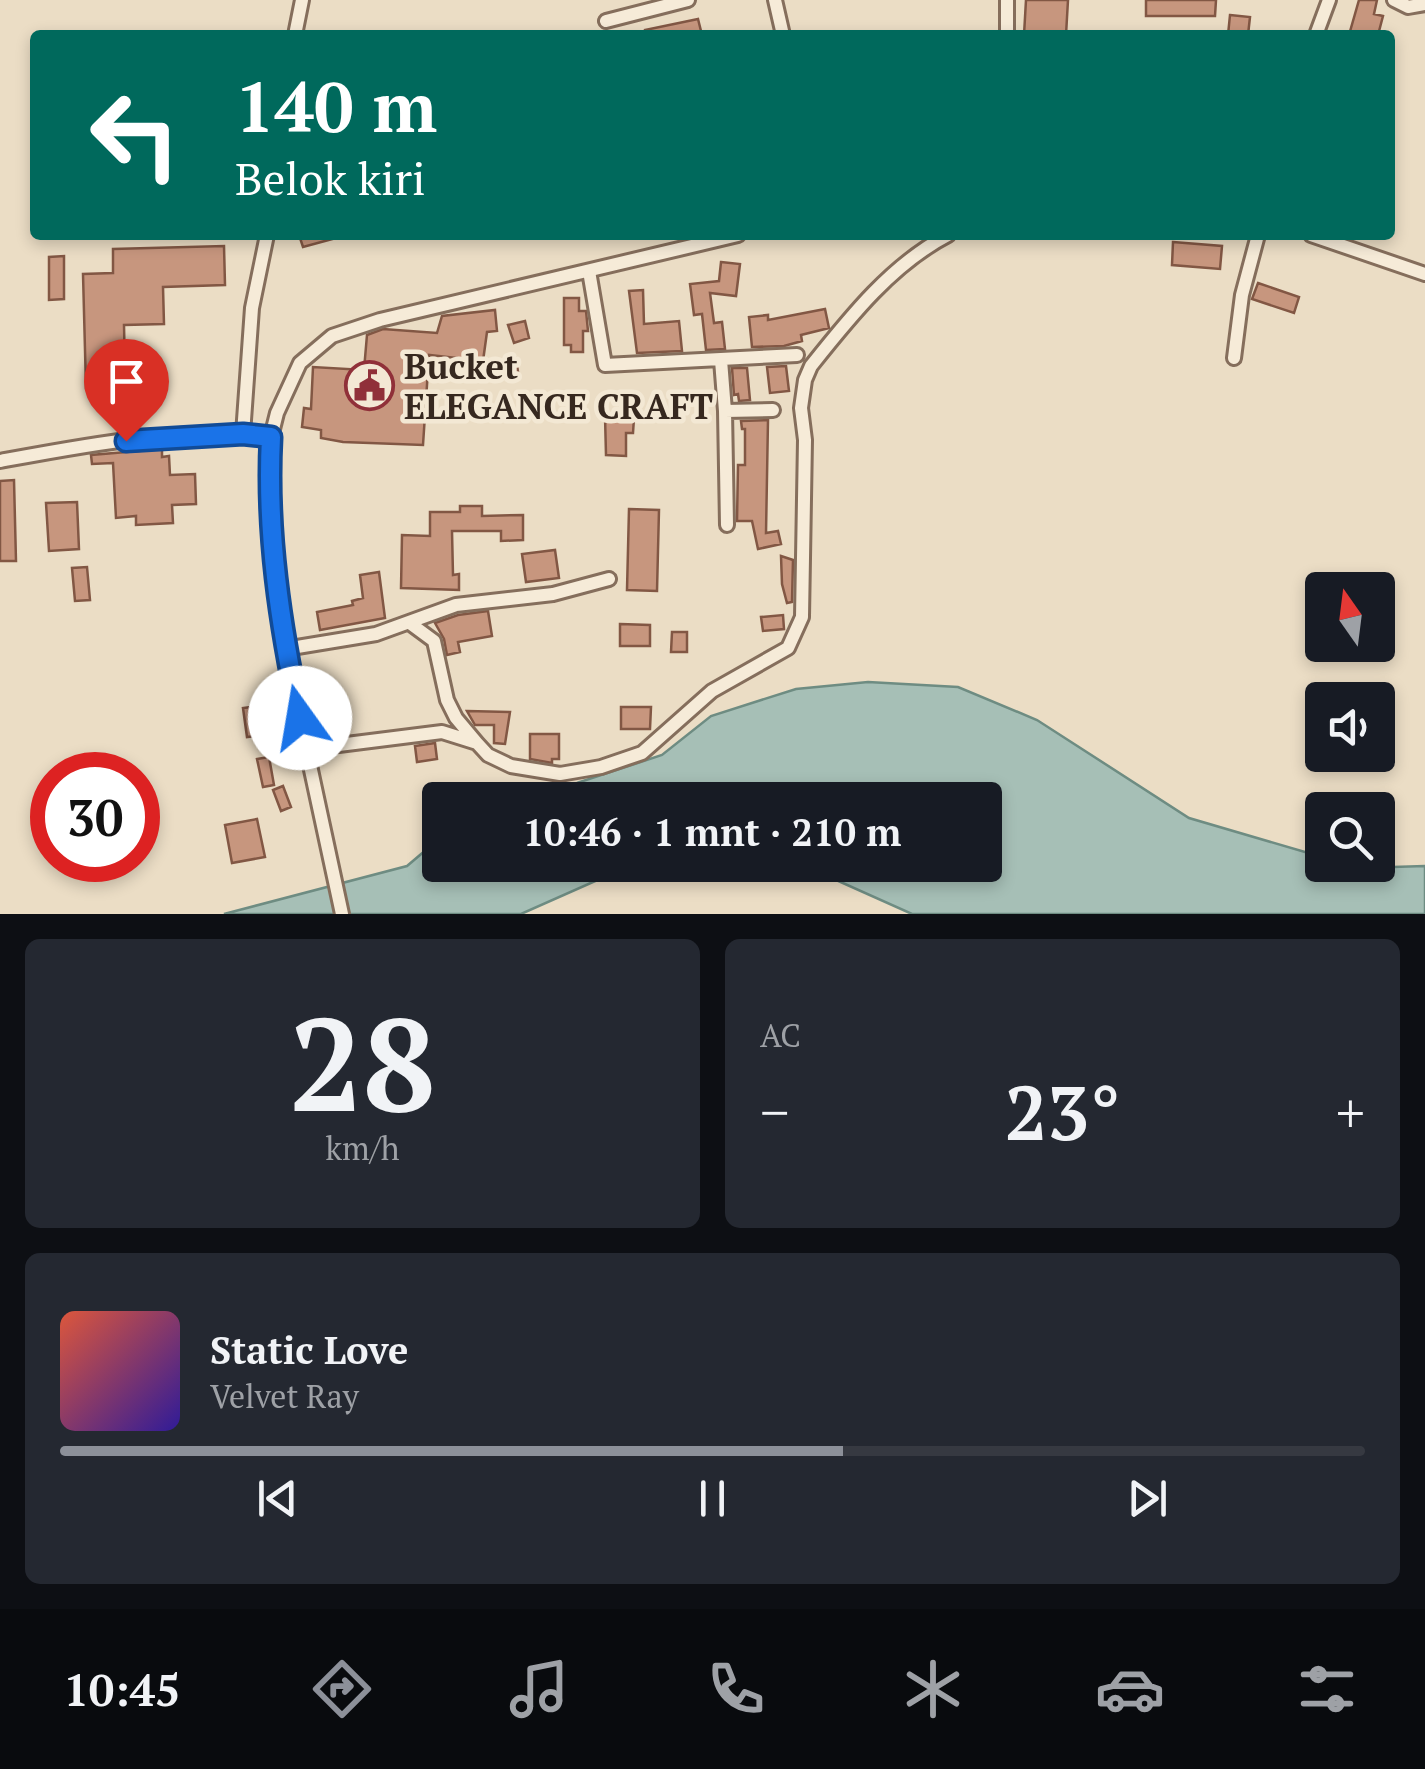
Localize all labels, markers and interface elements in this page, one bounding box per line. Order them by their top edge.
text: 140 m [235,59,437,152]
icon: left [70,70,200,200]
text: Belok kiri [235,148,426,208]
pin [84,339,169,442]
place label: Bucket ELEGANCE CRAFT [404,343,713,429]
icon: arrive [99,354,154,409]
public building icon: Bucket ELEGANCE CRAFT [343,360,395,412]
north arrow [1305,572,1395,662]
map controls [1305,572,1395,882]
position arrow [248,666,352,770]
button: sound [1305,682,1395,772]
speed limit sign: 30 [30,752,160,882]
button: search [1305,792,1395,882]
text: 10:46 · 1 mnt · 210 m [523,807,901,857]
text: 28 [289,976,436,1148]
text: AC [760,1014,801,1056]
text: 23° [1005,1062,1120,1161]
text: − [760,1075,789,1148]
text: + [1336,1075,1365,1148]
text: km/h [326,1127,399,1169]
text: Static Love [210,1325,408,1375]
text: Velvet Ray [210,1375,359,1417]
icon: previous [250,1471,305,1526]
icon: pause [685,1471,740,1526]
icon: next [1120,1471,1175,1526]
icon: directions [307,1654,377,1724]
icon: music [504,1654,574,1724]
icon: phone [701,1654,771,1724]
icon: climate [898,1654,968,1724]
icon: car [1095,1654,1165,1724]
icon: filters [1292,1654,1362,1724]
text: 10:45 [63,1659,181,1719]

